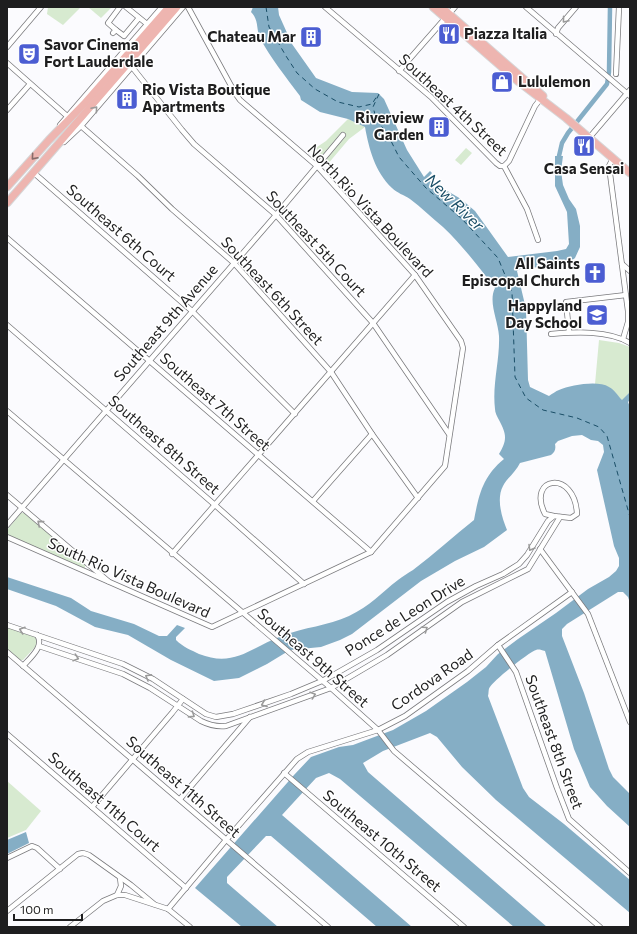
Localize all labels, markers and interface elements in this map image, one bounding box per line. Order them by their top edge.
one-way arrow [563,15,570,22]
restaurant icon: Piazza Italia [436,21,462,47]
building icon: Chateau Mar [298,24,324,50]
place label: Piazza Italia [464,24,547,42]
place label: Chateau Mar [207,27,296,45]
place label: Savor Cinema Fort Lauderdale [44,35,153,70]
theatre icon: Savor Cinema Fort Lauderdale [16,41,42,67]
street label: Southeast 4th Street [396,49,512,159]
shop icon: Lululemon [489,69,515,95]
place label: Lululemon [518,72,591,90]
place label: Rio Vista Boutique Apartments [142,80,271,115]
building icon: Rio Vista Boutique Apartments [114,86,140,112]
one-way arrow [91,107,98,114]
place label: Riverview Garden [355,108,425,143]
building icon: Riverview Garden [426,114,452,140]
restaurant icon: Casa Sensai [571,133,597,159]
street label: North Rio Vista Boulevard [304,140,437,281]
one-way arrow [31,152,38,160]
place label: Casa Sensai [544,159,624,177]
water label: New River [422,169,489,235]
street label: Southeast 6th Court [63,180,180,285]
street label: Southeast 5th Court [263,187,371,300]
street label: Southeast 6th Street [218,232,328,348]
place label: All Saints Episcopal Church [462,254,580,289]
street label: Southeast 9th Avenue [110,260,221,385]
church icon: All Saints Episcopal Church [582,260,608,286]
place label: Happyland Day School [505,296,582,331]
school or university icon: Happyland Day School [584,302,610,328]
street label: Southeast 7th Street [157,348,275,454]
street label: Southeast 8th Street [105,391,224,497]
one-way arrow [37,521,45,528]
street label: South Rio Vista Boulevard [46,533,213,621]
one-way arrow [529,544,536,551]
street label: Ponce de Leon Drive [341,571,468,659]
street label: Southeast 9th Street [254,604,373,710]
one-way arrow [19,626,26,635]
one-way arrow [421,626,428,634]
street label: Cordova Road [387,644,476,714]
one-way arrow [72,653,79,662]
street label: Southeast 8th Street [522,672,588,811]
one-way arrow [145,674,152,681]
one-way arrow [310,691,317,699]
one-way arrow [261,699,268,707]
one-way arrow [188,711,195,718]
street label: Southeast 11th Street [123,732,244,841]
street label: Southeast 11th Court [45,748,164,855]
street label: Southeast 10th Street [320,786,445,895]
scale bar [14,896,82,922]
text: 100 m [20,902,54,916]

